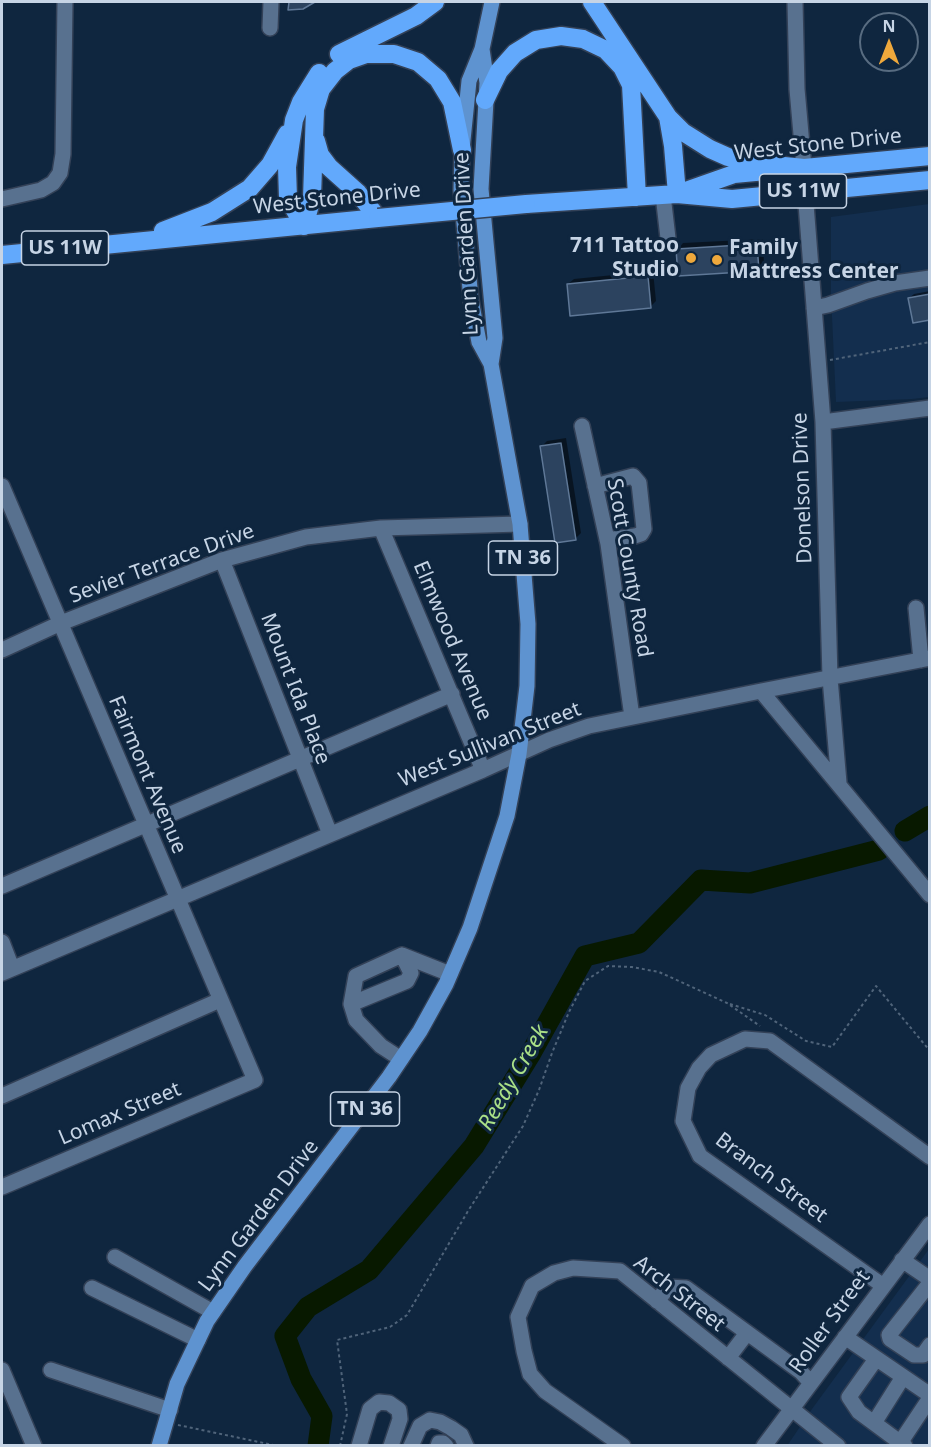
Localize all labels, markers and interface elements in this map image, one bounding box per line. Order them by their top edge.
north arrow [859,12,919,72]
text: N [882,15,896,37]
street label: West Stone Drive [733,124,903,166]
street label: Lynn Garden Drive [450,152,484,336]
road number: US 11W [760,174,846,208]
street label: West Stone Drive [252,178,422,220]
road number: US 11W [22,231,109,265]
place label: 711 Tattoo Studio [570,233,679,283]
place label: Family Mattress Center [729,235,898,285]
marker: 711 Tattoo Studio [684,251,698,265]
marker: Family Mattress Center [710,253,724,267]
street label: Donelson Drive [788,412,818,564]
street label: Scott County Road [601,477,657,659]
street label: Sevier Terrace Drive [66,519,258,609]
road number: TN 36 [488,541,558,575]
street label: Elmwood Avenue [407,557,497,725]
street label: Mount Ida Place [255,610,335,768]
street label: Fairmont Avenue [102,692,192,858]
street label: West Sullivan Street [395,697,585,793]
water label: Reedy Creek [473,1021,555,1135]
street label: Lomax Street [55,1077,185,1151]
road number: TN 36 [330,1092,400,1126]
street label: Branch Street [710,1128,832,1228]
street label: Lynn Garden Drive [194,1135,324,1297]
street label: Arch Street [628,1251,730,1337]
street label: Roller Street [784,1266,876,1378]

